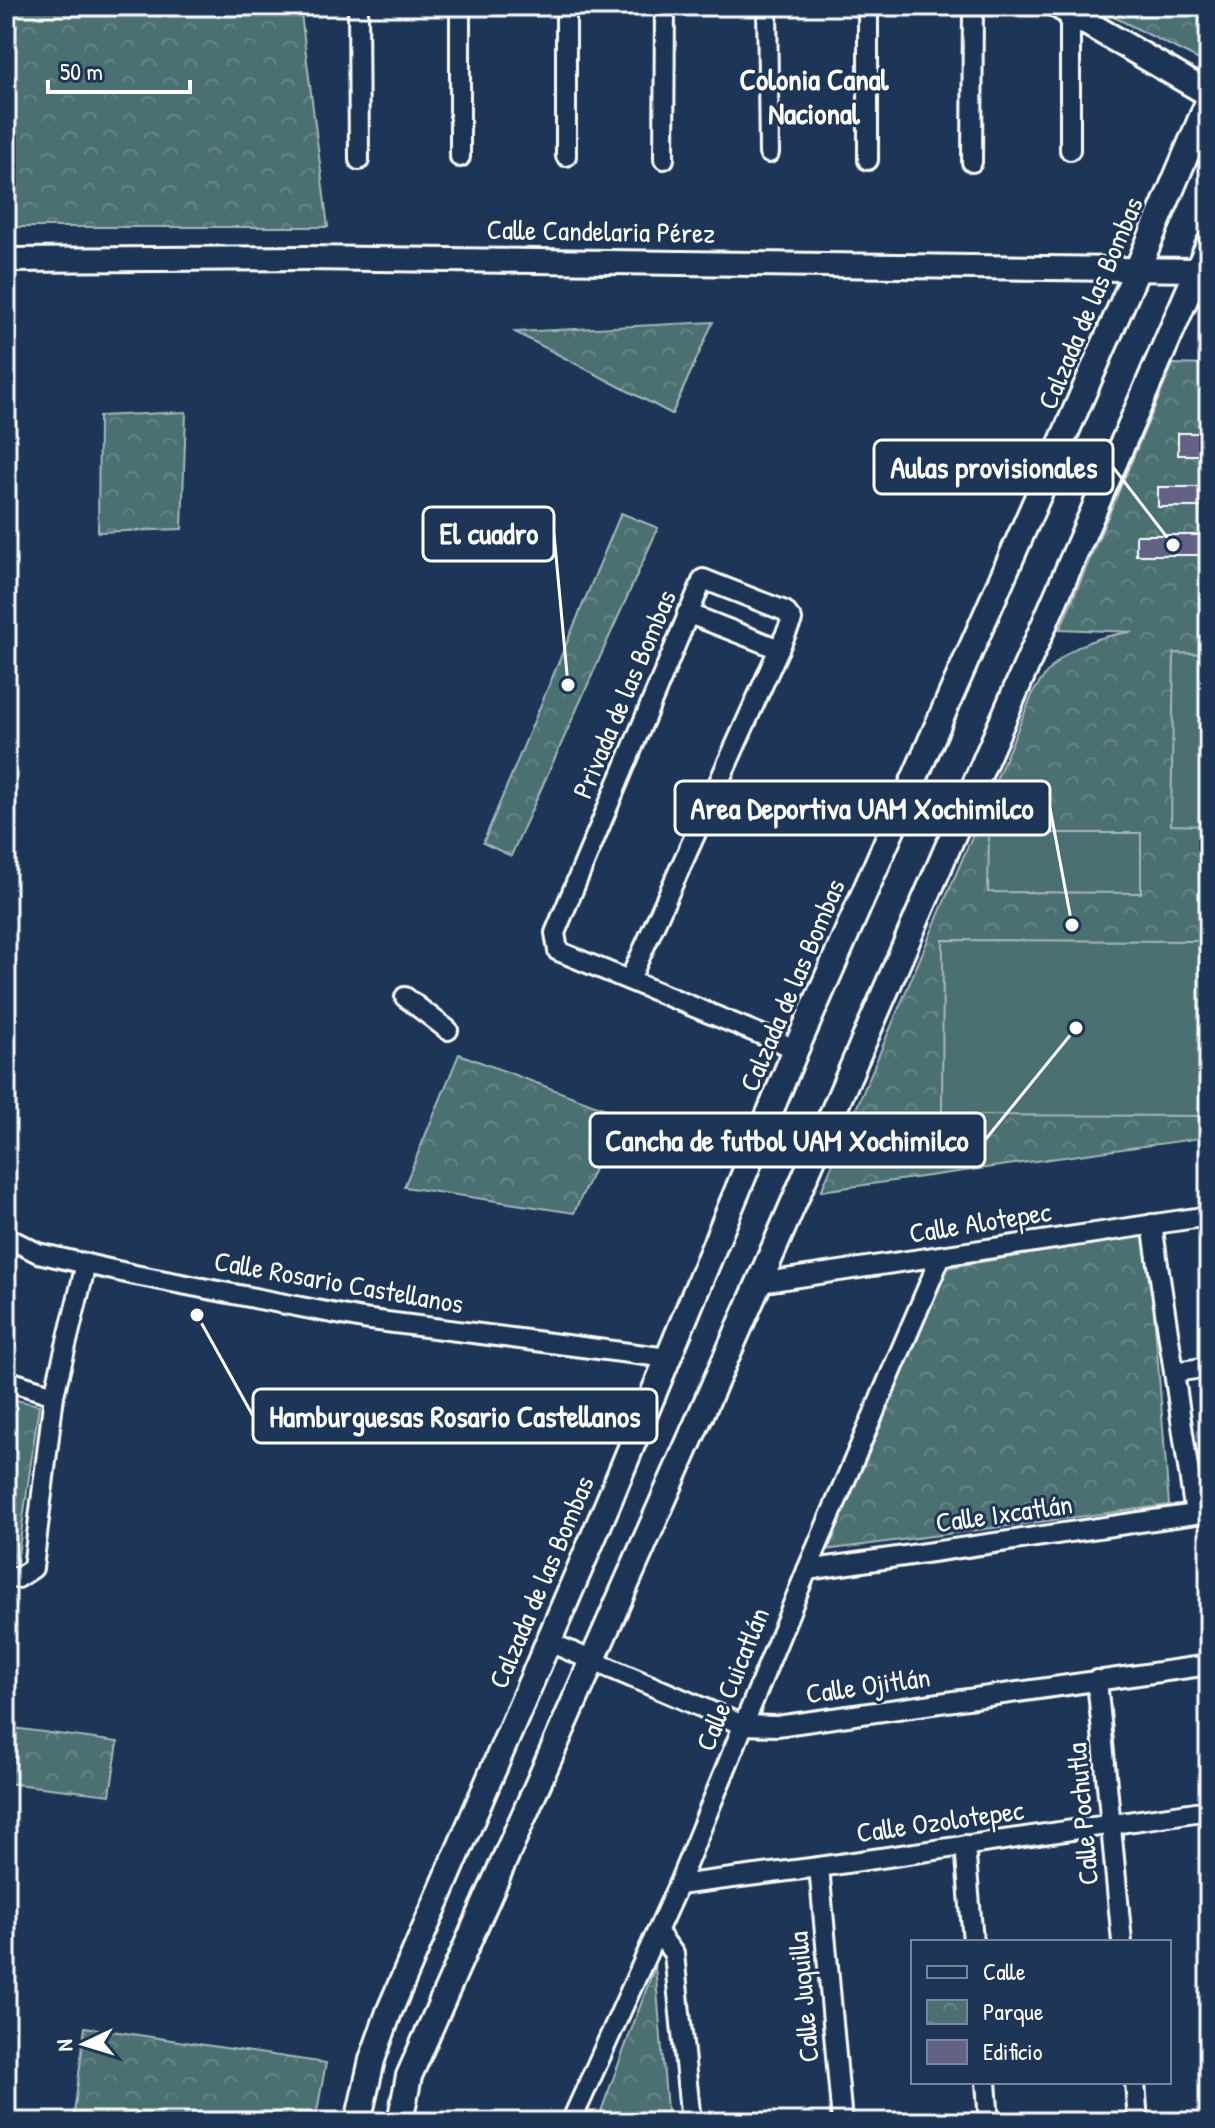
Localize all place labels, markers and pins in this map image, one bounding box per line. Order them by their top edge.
callout: Aulas provisionales [874,440,1113,494]
callout: El cuadro [423,507,554,561]
callout: Area Deportiva UAM Xochimilco [675,781,1050,835]
callout: Cancha de futbol UAM Xochimilco [590,1113,985,1167]
callout: Hamburguesas Rosario Castellanos [253,1389,657,1443]

